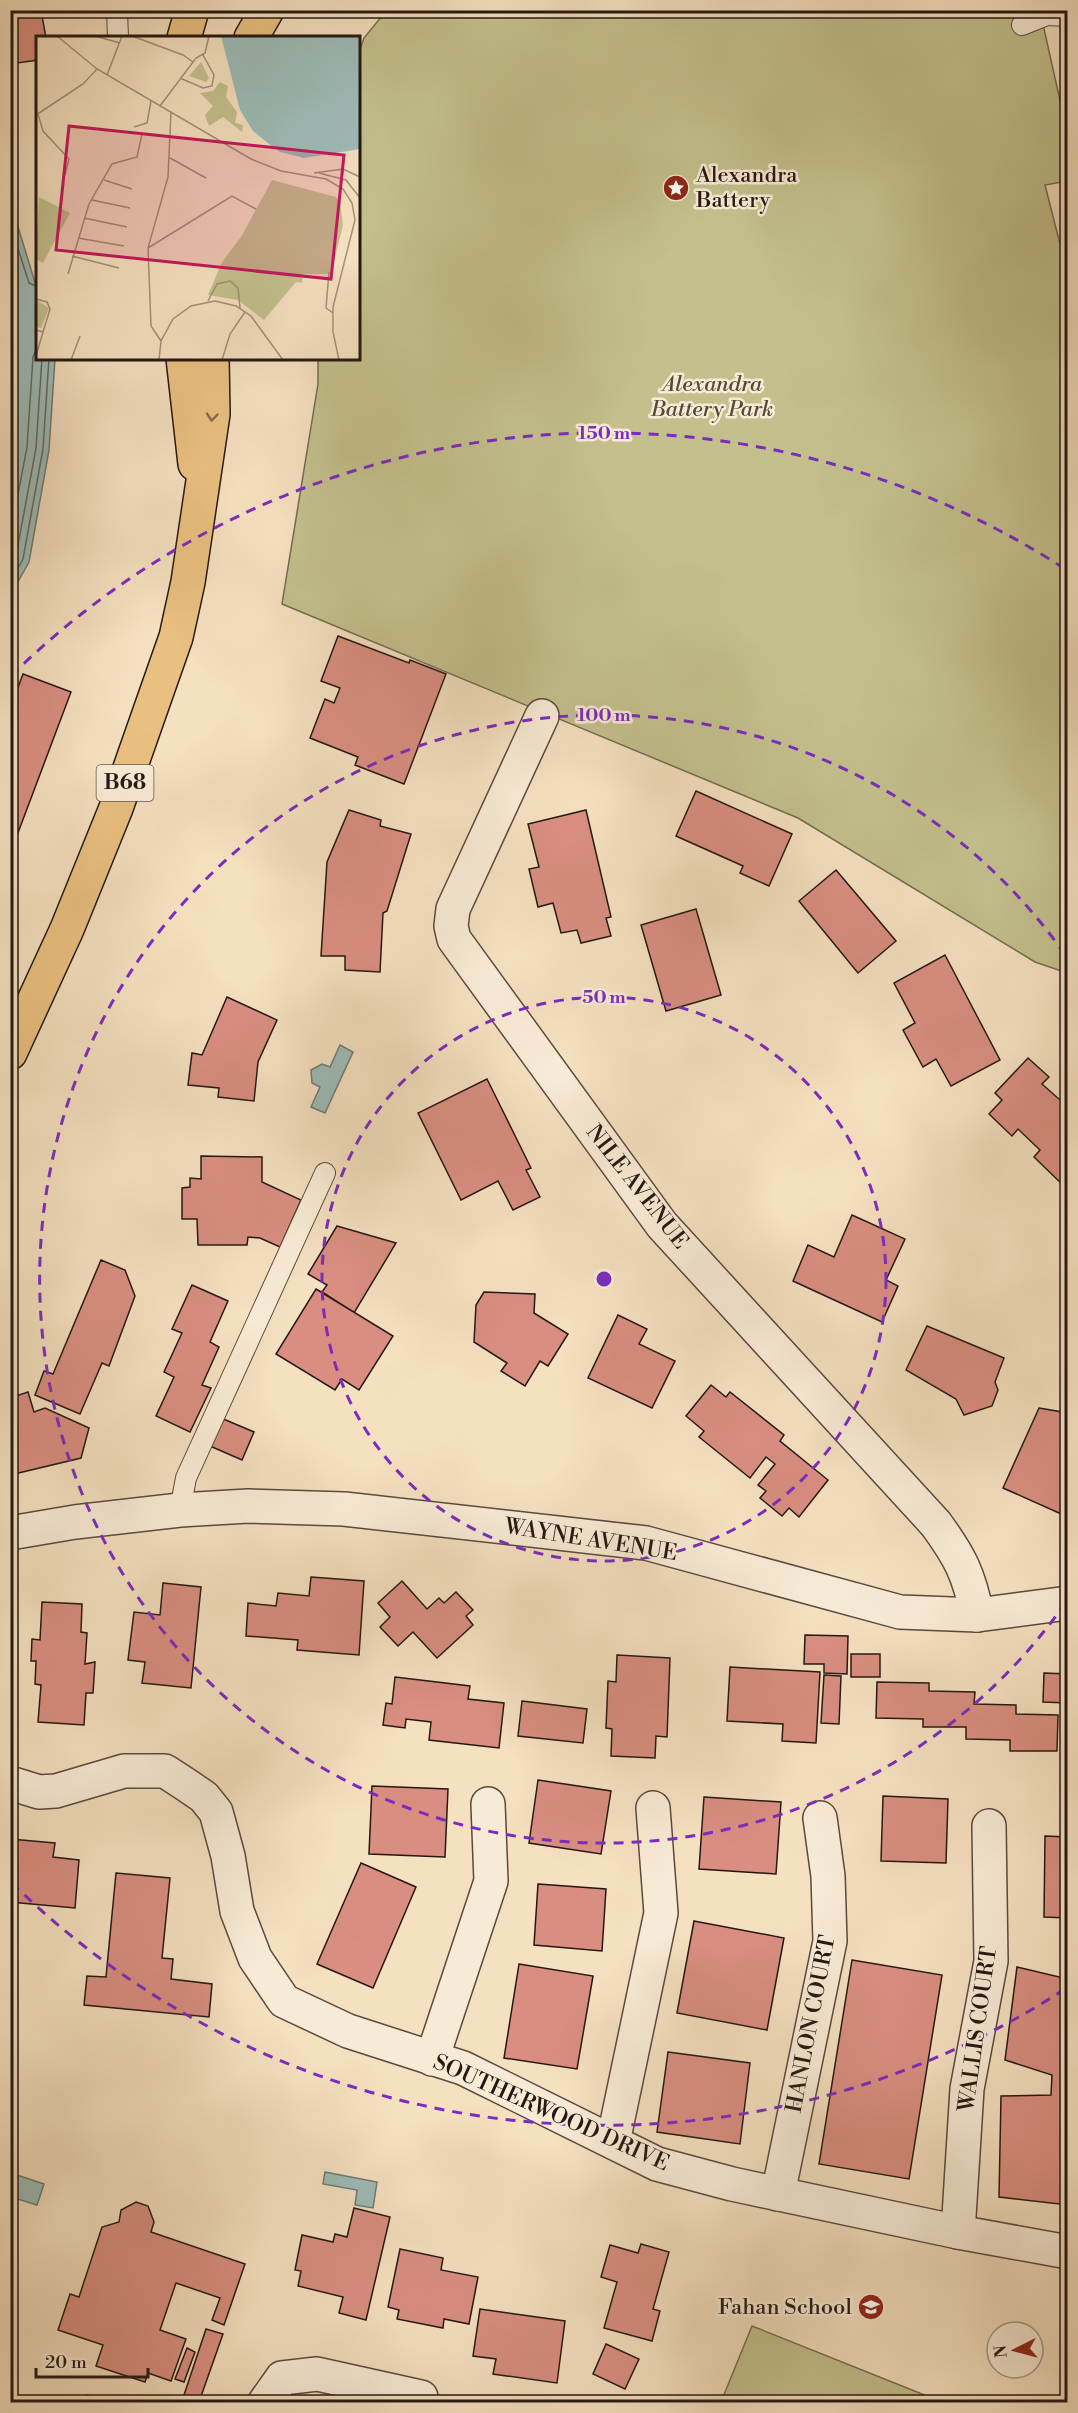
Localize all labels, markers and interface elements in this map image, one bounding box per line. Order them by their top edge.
inset map [36,36,360,360]
place label: Alexandra Battery [695,162,798,214]
place icon: Alexandra Battery [661,173,691,203]
park label: Alexandra Battery Park [650,371,773,423]
one-way arrow [206,412,219,421]
text: 150 m [578,422,631,445]
text: 100 m [577,704,631,727]
road number: B68 [96,765,154,801]
text: 50 m [582,986,626,1009]
street label: NILE AVENUE [580,1119,694,1255]
centre of rings [594,1269,614,1289]
street label: WAYNE AVENUE [502,1513,679,1567]
street label: HANLON COURT [781,1933,841,2115]
street label: WALLIS COURT [953,1945,1003,2114]
street label: SOUTHERWOOD DRIVE [429,2049,673,2177]
school or university icon: Fahan School [856,2292,886,2322]
place label: Fahan School [718,2294,852,2321]
north arrow [985,2320,1045,2380]
scale bar [36,2341,148,2379]
text: N [990,2344,1012,2359]
text: 20 m [45,2351,87,2374]

